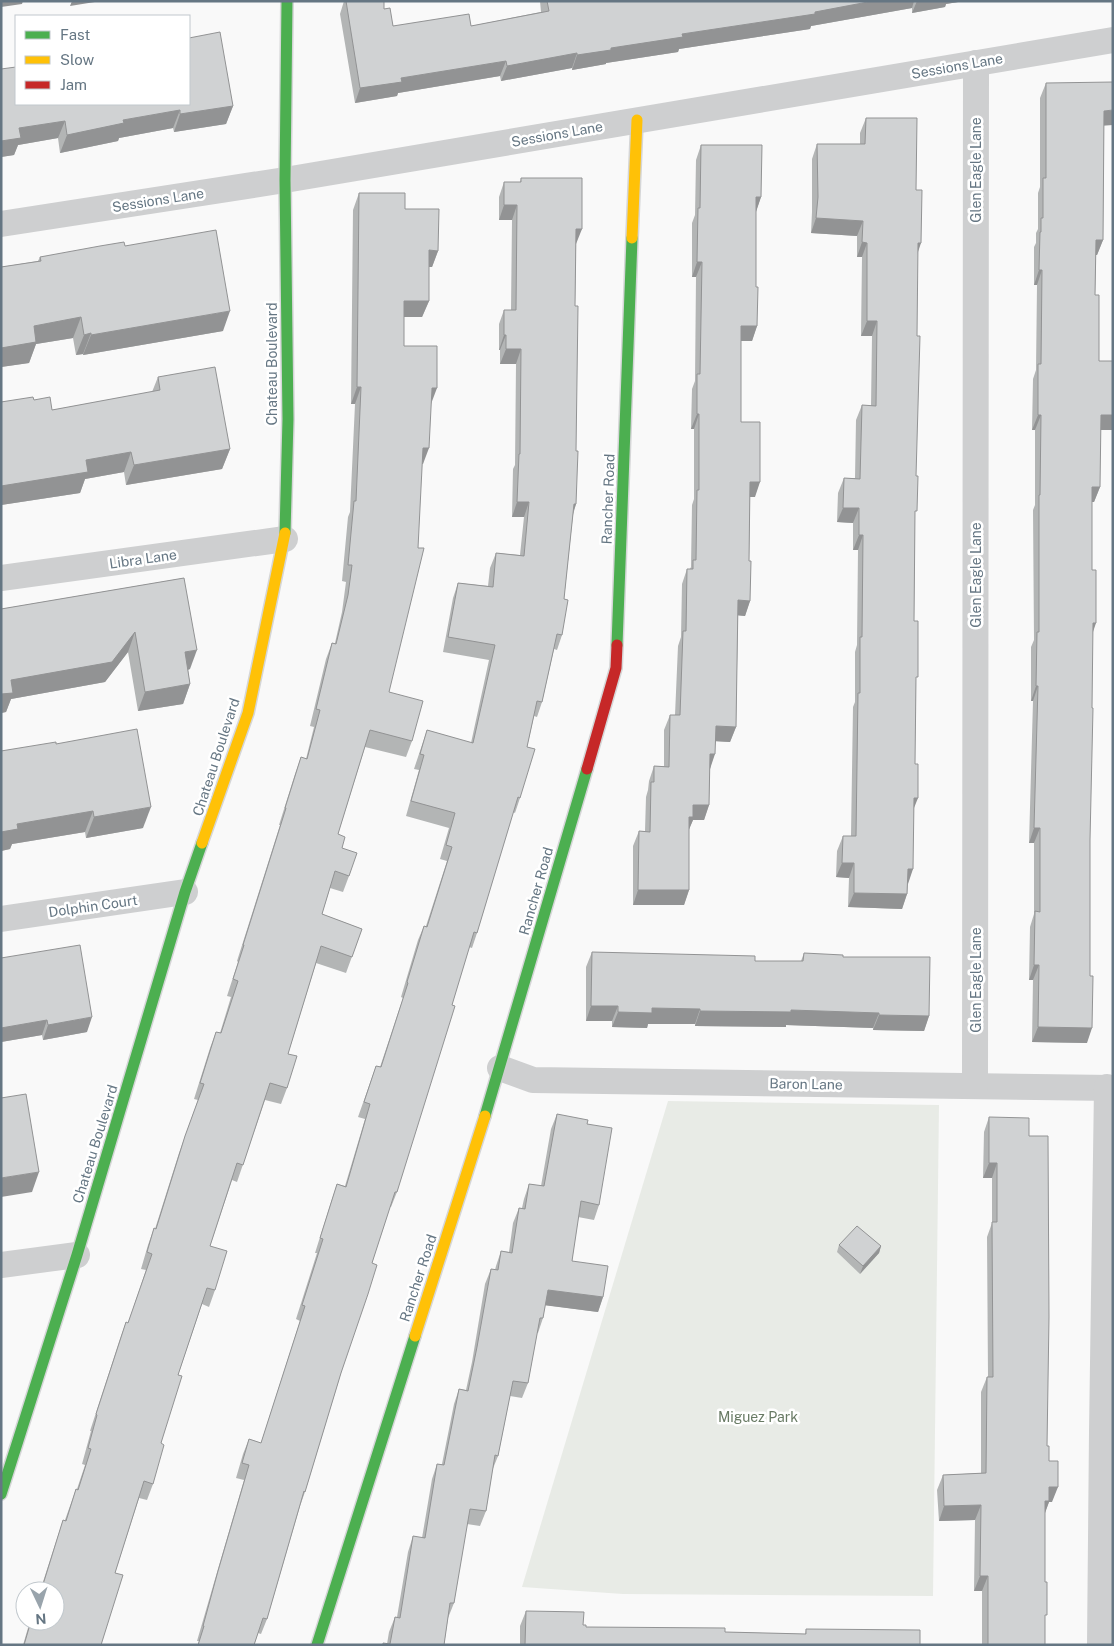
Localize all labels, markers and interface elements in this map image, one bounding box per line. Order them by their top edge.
legend [15,15,190,105]
text: Fast [60,26,90,43]
street label: Sessions Lane [910,50,1004,82]
text: Slow [60,51,95,68]
text: Jam [60,76,87,93]
street label: Glen Eagle Lane [968,117,984,223]
street label: Sessions Lane [510,118,604,150]
street label: Sessions Lane [111,185,205,215]
street label: Chateau Boulevard [264,302,280,426]
street label: Rancher Road [598,453,618,545]
street label: Glen Eagle Lane [968,522,984,628]
street label: Libra Lane [108,546,178,572]
street label: Chateau Boulevard [189,696,243,818]
street label: Rancher Road [516,845,556,937]
street label: Dolphin Court [47,892,139,920]
street label: Glen Eagle Lane [968,927,984,1033]
street label: Baron Lane [769,1075,843,1093]
street label: Chateau Boulevard [69,1083,121,1205]
street label: Rancher Road [396,1232,440,1324]
park label: Miguez Park [718,1409,798,1425]
north arrow [15,1581,65,1631]
text: N [35,1611,47,1627]

